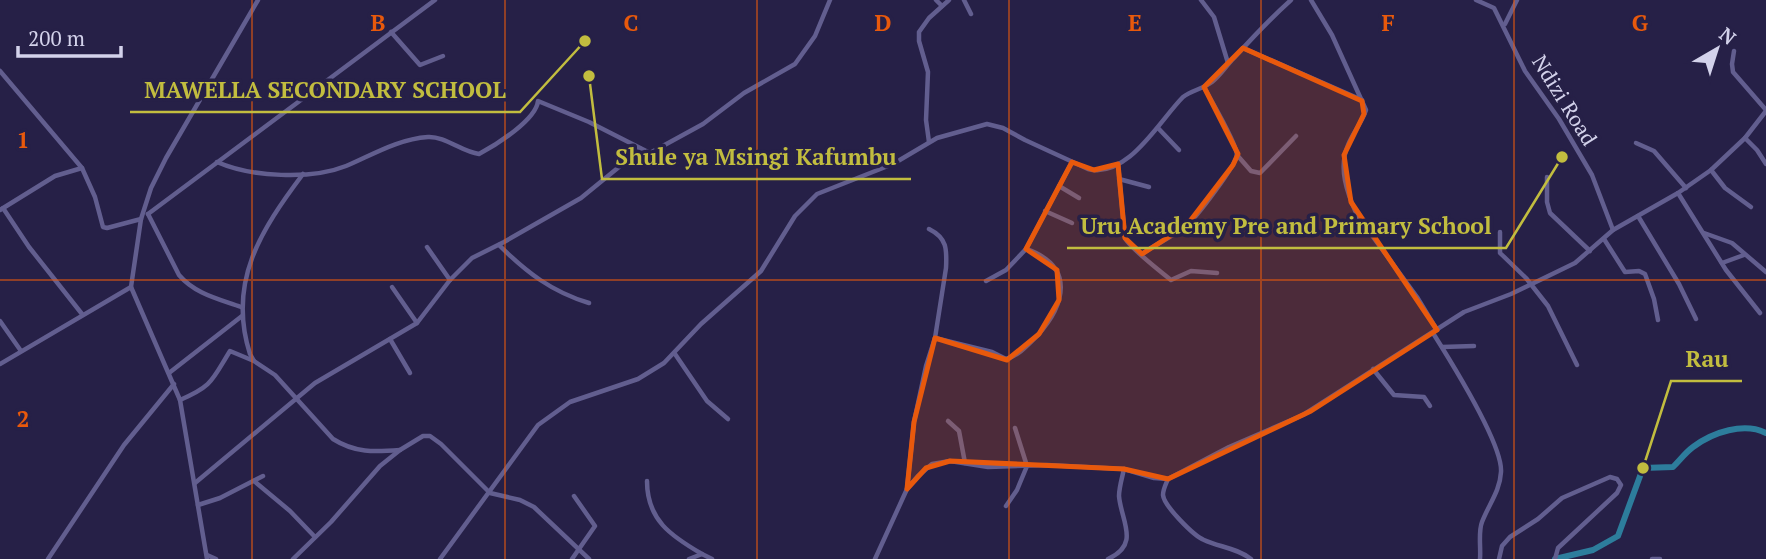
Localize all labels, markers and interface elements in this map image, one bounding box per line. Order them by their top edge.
text: B [371,7,386,38]
text: C [624,7,639,38]
text: D [875,7,892,38]
text: E [1128,7,1142,38]
text: F [1381,7,1395,38]
text: G [1632,7,1649,38]
scale bar [18,14,121,58]
north arrow [1682,14,1752,84]
text: N [1715,21,1742,50]
text: 200 m [28,24,85,52]
street label: Ndizi Road [1526,49,1604,151]
callout: MAWELLA SECONDARY SCHOOL [130,68,520,112]
text: MAWELLA SECONDARY SCHOOL [144,74,506,105]
text: 1 [17,124,30,155]
callout: Shule ya Msingi Kafumbu [602,135,911,179]
text: Shule ya Msingi Kafumbu [615,141,897,172]
callout: Uru Academy Pre and Primary School [1067,204,1506,248]
text: Uru Academy Pre and Primary School [1080,210,1492,241]
callout: Rau [1671,337,1742,381]
text: Rau [1685,343,1729,374]
text: 2 [17,403,30,434]

